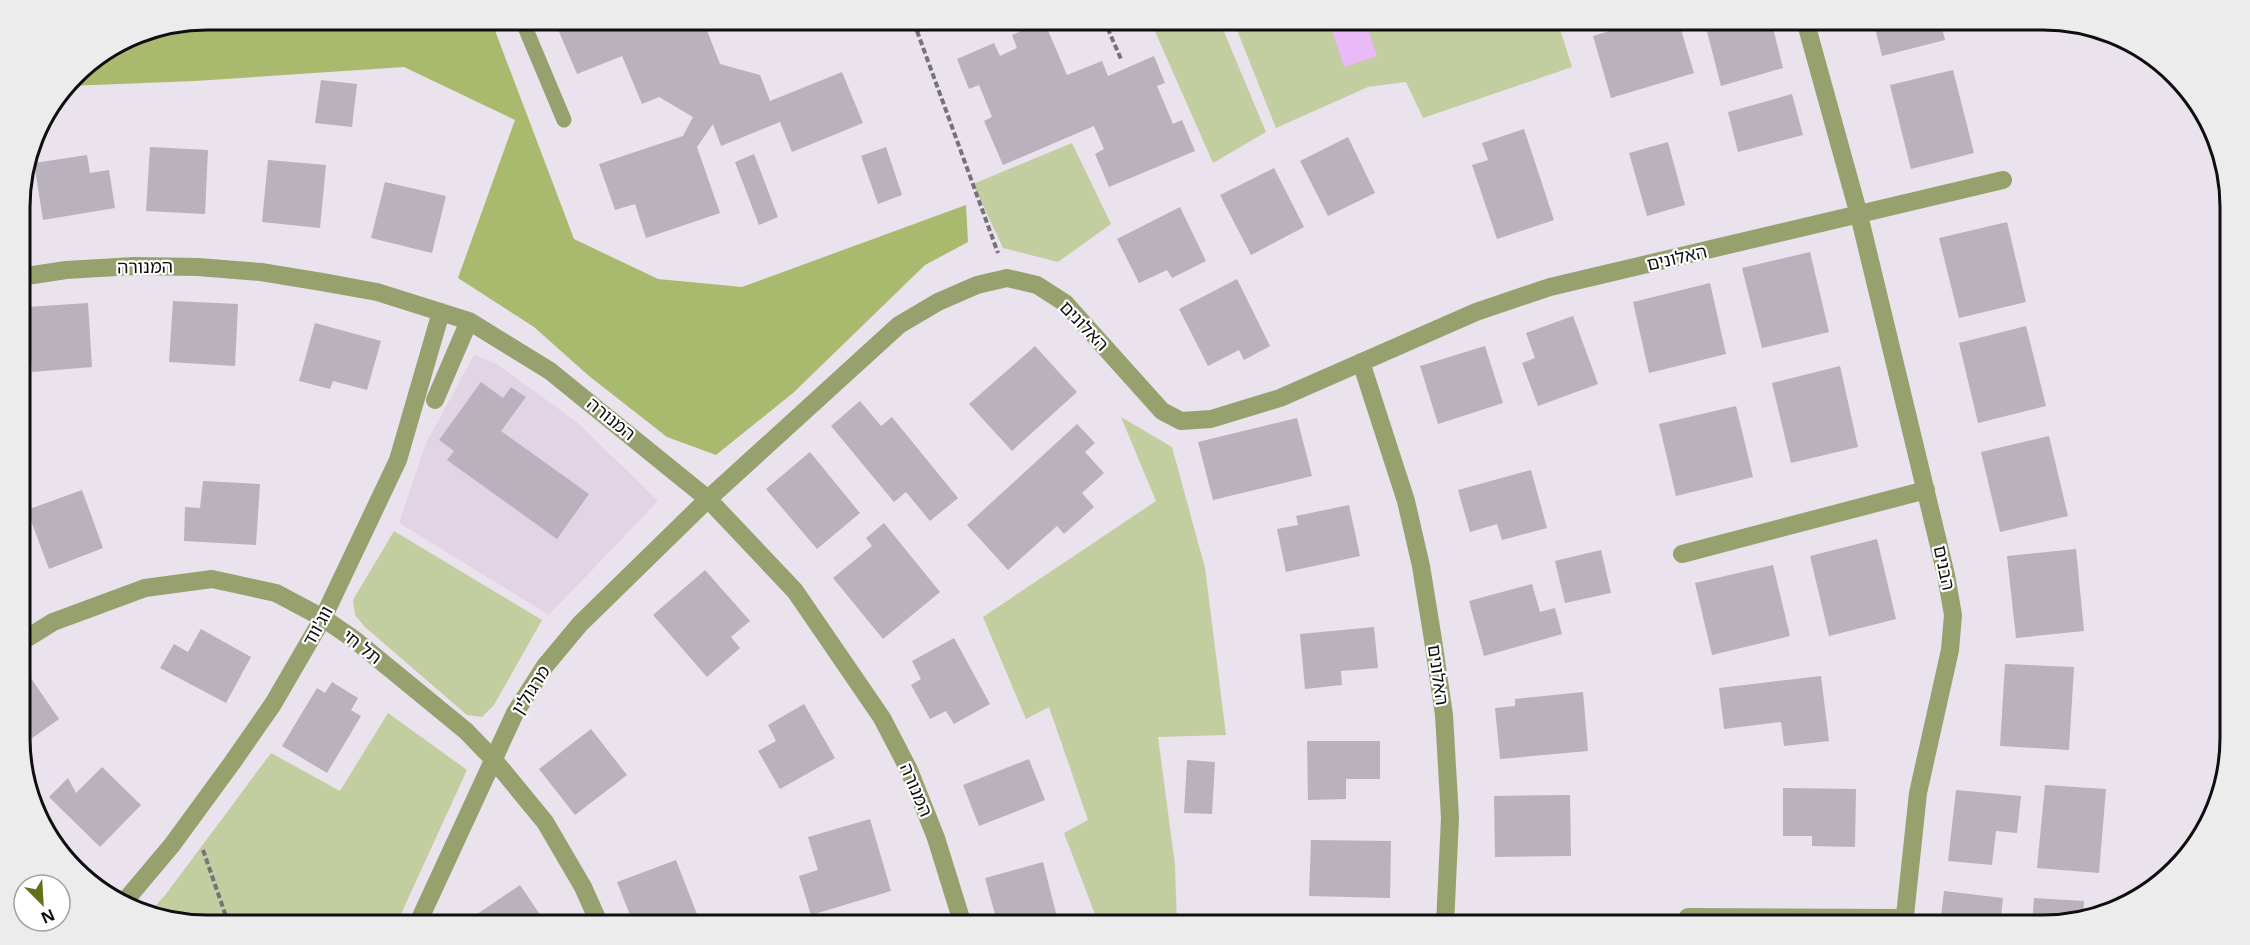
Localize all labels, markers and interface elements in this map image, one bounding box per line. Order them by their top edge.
street label: האלונים [1644,238,1709,276]
street label: המנורה [117,254,173,278]
street label: האלונים [1055,295,1115,356]
street label: המנורה [582,391,641,445]
street label: הבנים [1929,543,1961,592]
street label: ווג'ווד [296,601,338,650]
street label: תל חי [338,623,387,669]
street label: האלונים [1423,643,1455,707]
street label: מרגולין [505,660,555,719]
street label: המנורה [895,759,939,820]
north arrow [12,873,72,933]
text: N [38,904,59,929]

